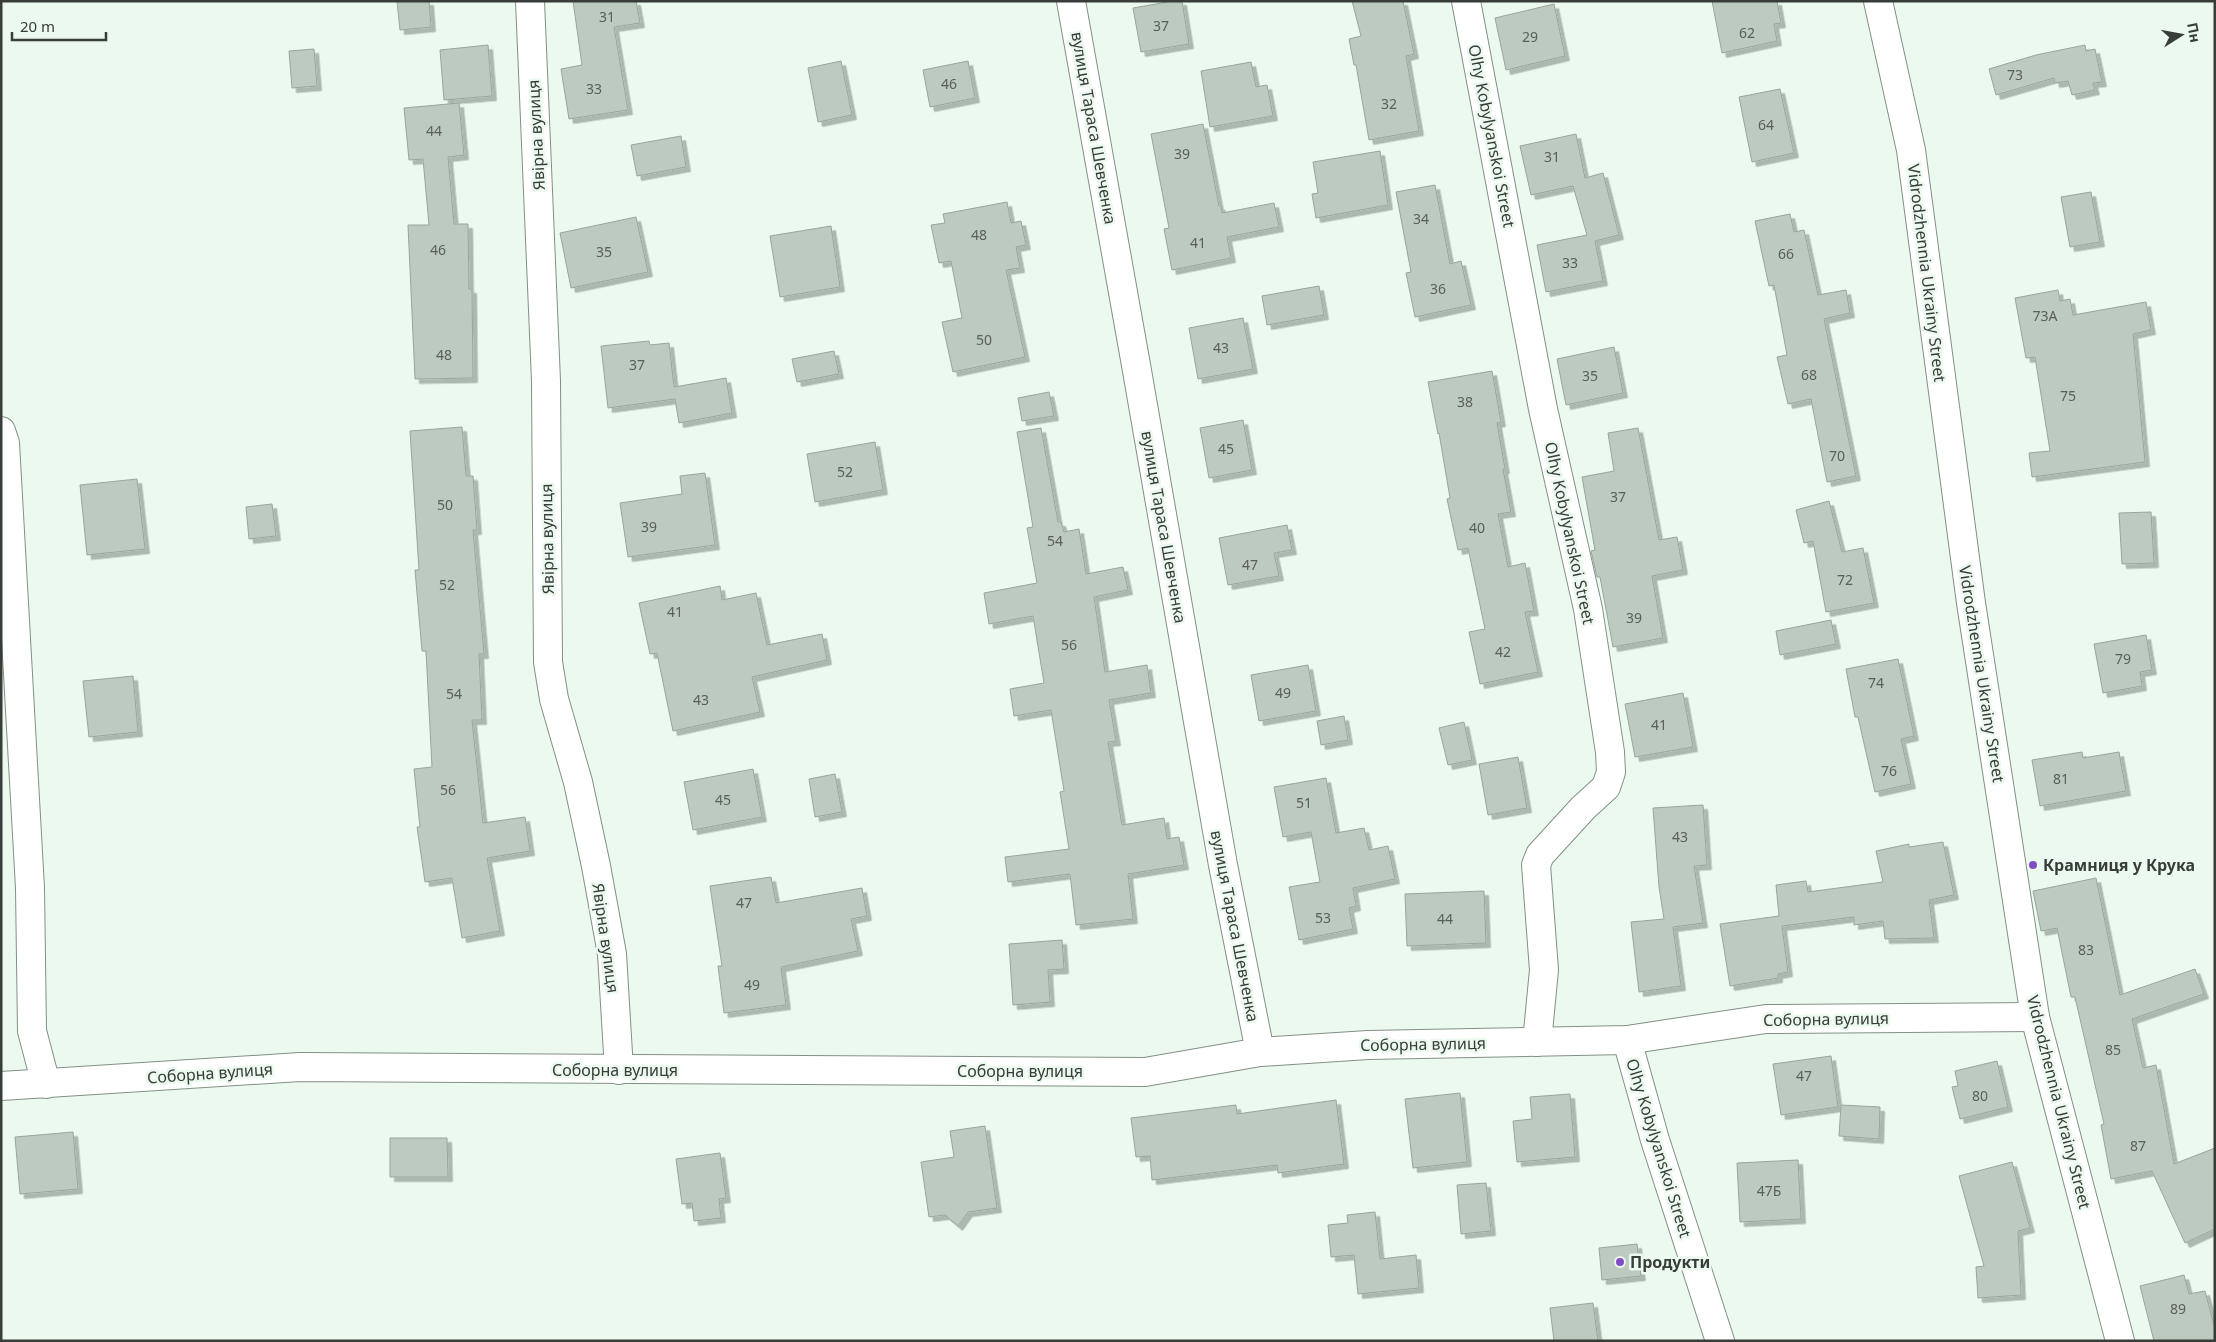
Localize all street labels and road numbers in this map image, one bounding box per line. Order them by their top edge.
street label: вулиця Тараса Шевченка [1066,30,1122,226]
street label: Olhy Kobylyanskoi Street [1463,43,1521,230]
street label: Явірна вулиця [522,79,550,191]
street label: Vidrodzhennia Ukrainy Street [1903,163,1951,383]
street label: вулиця Тараса Шевченка [1136,429,1192,625]
street label: Olhy Kobylyanskoi Street [1540,440,1600,627]
street label: Явірна вулиця [535,484,559,594]
street label: Vidrodzhennia Ukrainy Street [1954,564,2010,784]
street label: вулиця Тараса Шевченка [1206,828,1264,1024]
street label: Явірна вулиця [587,882,625,994]
street label: Vidrodzhennia Ukrainy Street [2022,993,2096,1211]
street label: Соборна вулиця [1763,1007,1889,1031]
street label: Соборна вулиця [1360,1032,1486,1056]
street label: Olhy Kobylyanskoi Street [1621,1056,1697,1240]
street label: Соборна вулиця [146,1058,274,1088]
street label: Соборна вулиця [552,1059,678,1081]
street label: Соборна вулиця [957,1060,1083,1082]

